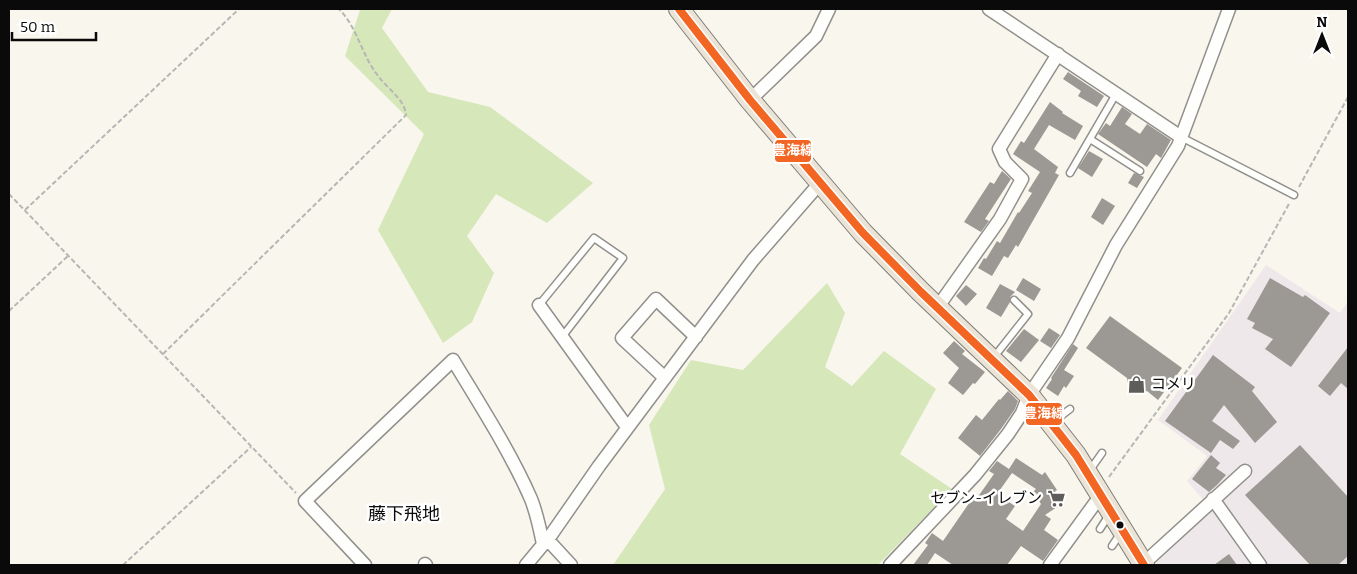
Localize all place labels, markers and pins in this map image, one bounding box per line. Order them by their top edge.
shop icon: コメリ [1127,374,1147,394]
place label: コメリ [1151,375,1196,393]
supermarket icon: セブン-イレブン [1046,488,1066,508]
place label: セブン-イレブン [930,489,1042,507]
unlabelled marker [1115,520,1125,530]

